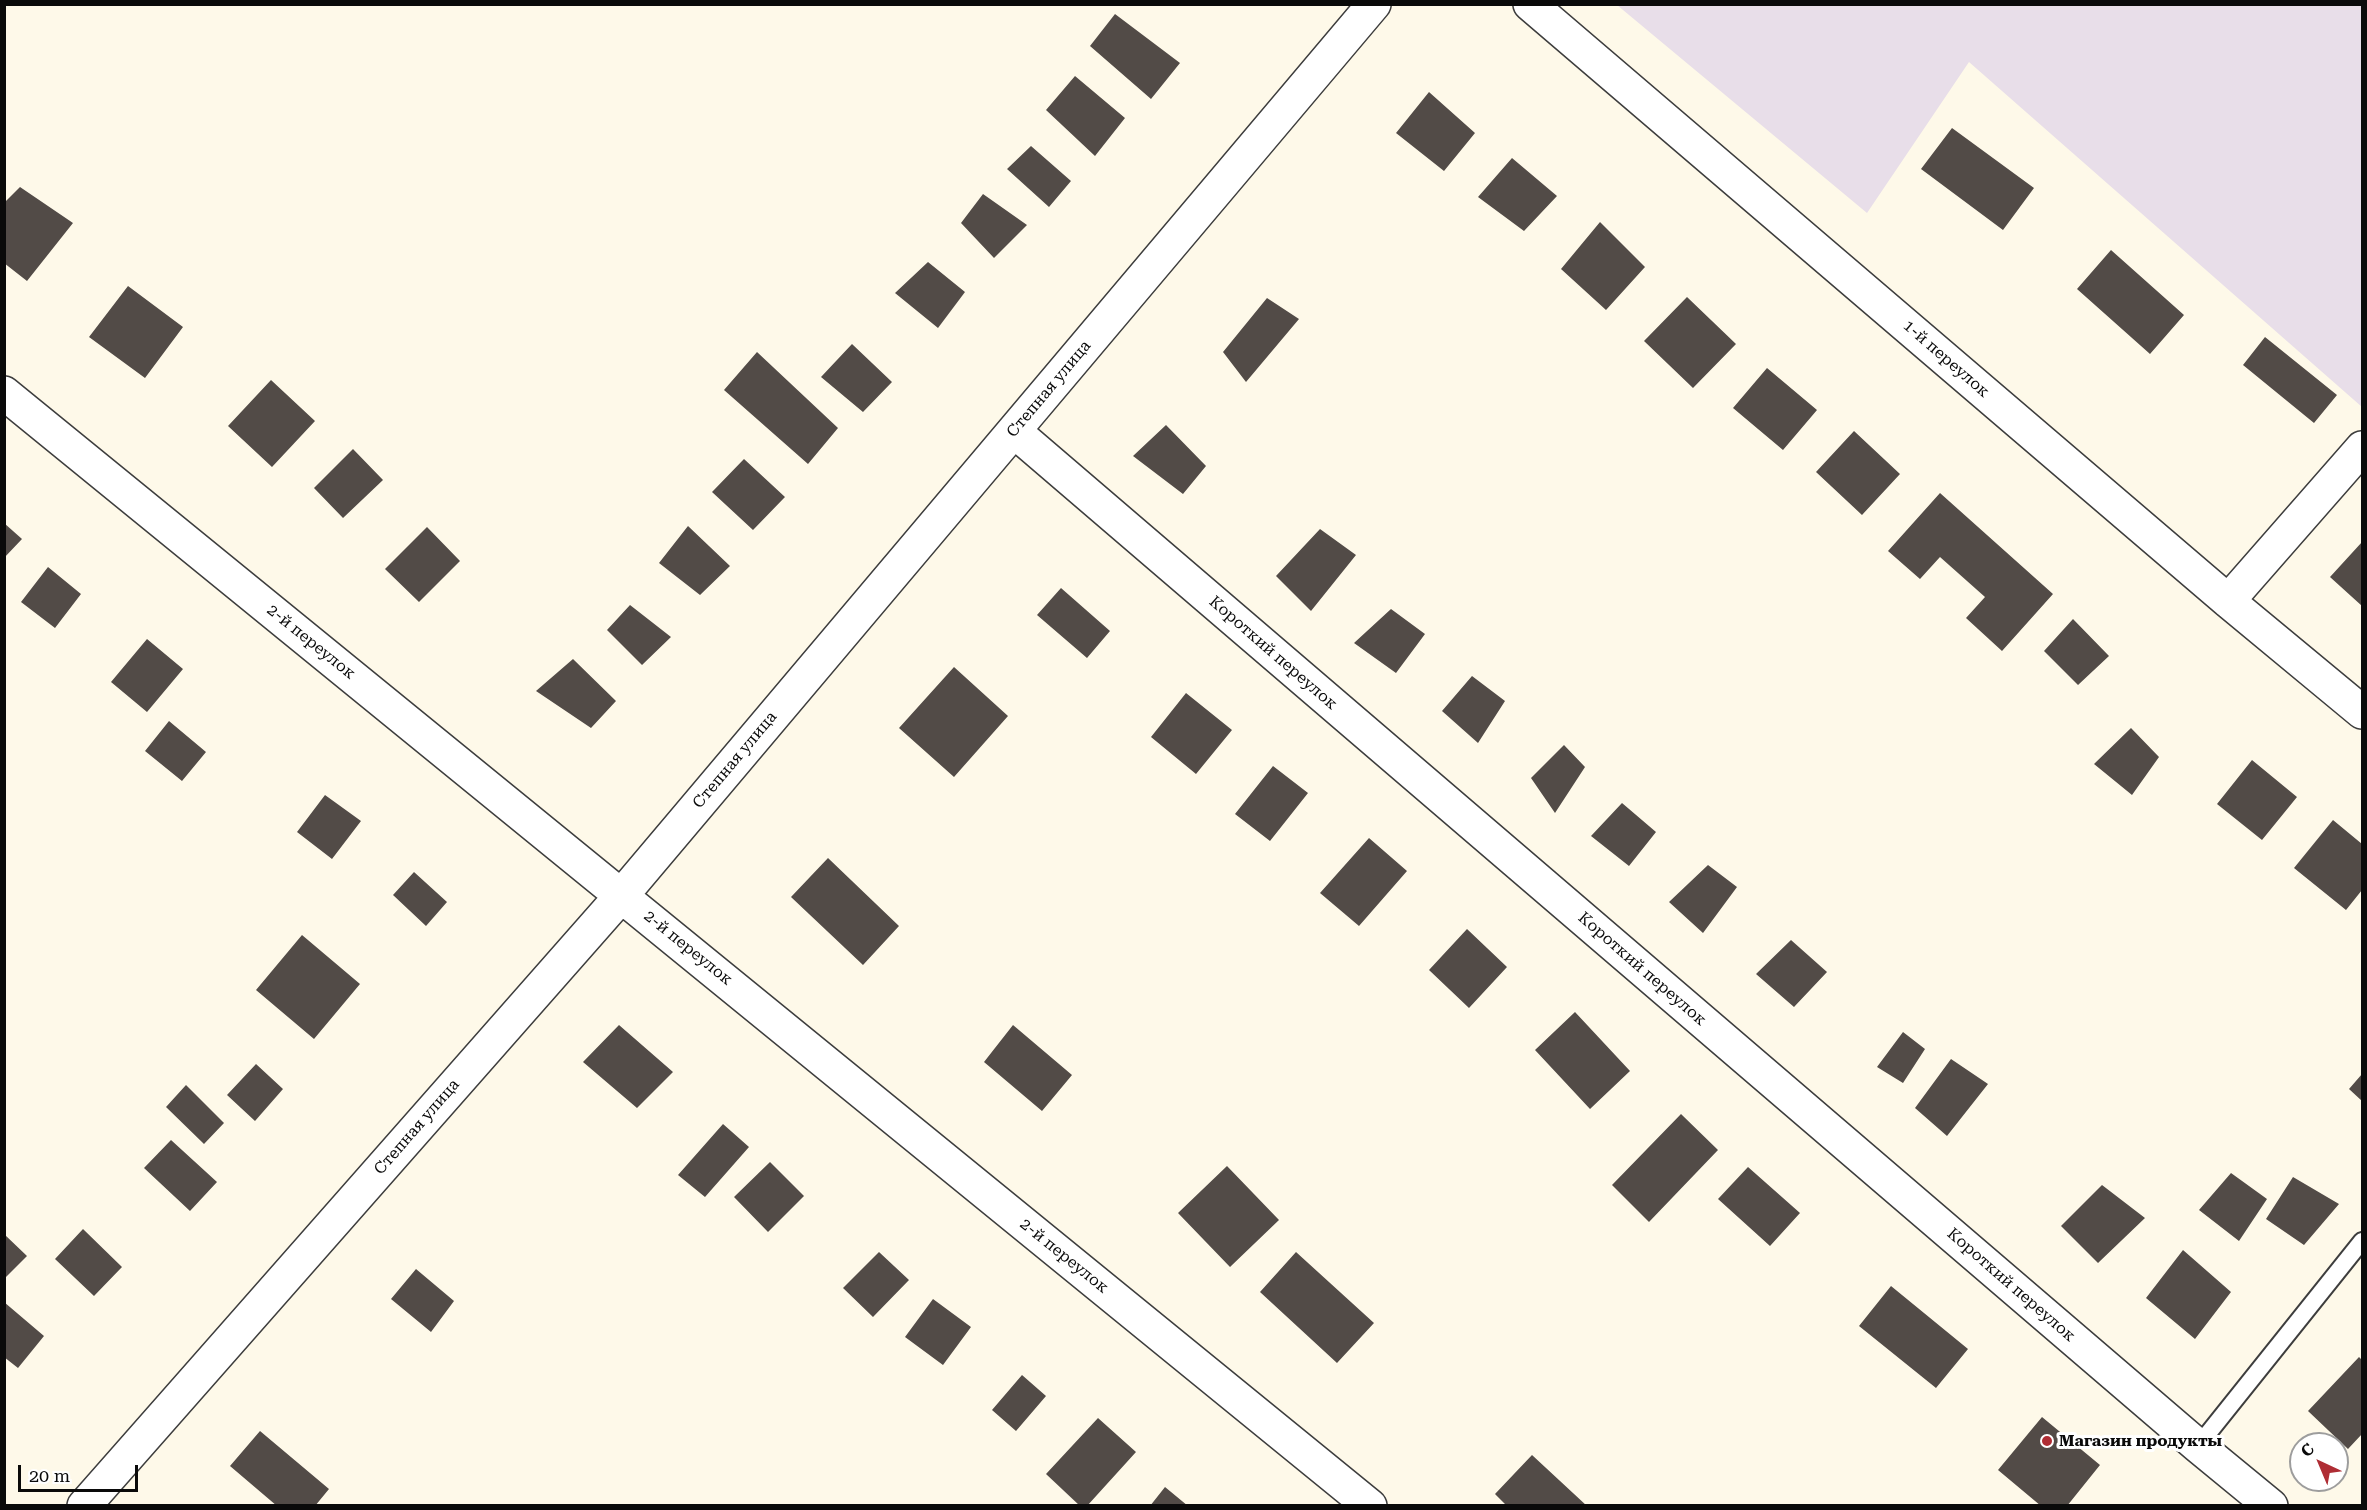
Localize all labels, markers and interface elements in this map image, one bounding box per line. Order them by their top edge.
street label: 1-й переулок [1899,316,1993,402]
street label: Степная улица [1003,337,1095,441]
street label: Короткий переулок [1205,592,1341,714]
street label: 2-й переулок [263,601,359,683]
street label: Степная улица [689,708,781,812]
street label: 2-й переулок [640,907,736,989]
street label: Короткий переулок [1574,908,1710,1030]
street label: Степная улица [370,1075,464,1179]
street label: 2-й переулок [1016,1215,1112,1297]
street label: Короткий переулок [1943,1224,2079,1346]
place label: Магазин продукты [2059,1431,2222,1451]
north arrow [2289,1432,2349,1492]
marker: Магазин продукты [2040,1434,2054,1448]
text: С [2297,1439,2318,1461]
scale bar [21,1453,141,1491]
text: 20 m [29,1465,70,1486]

